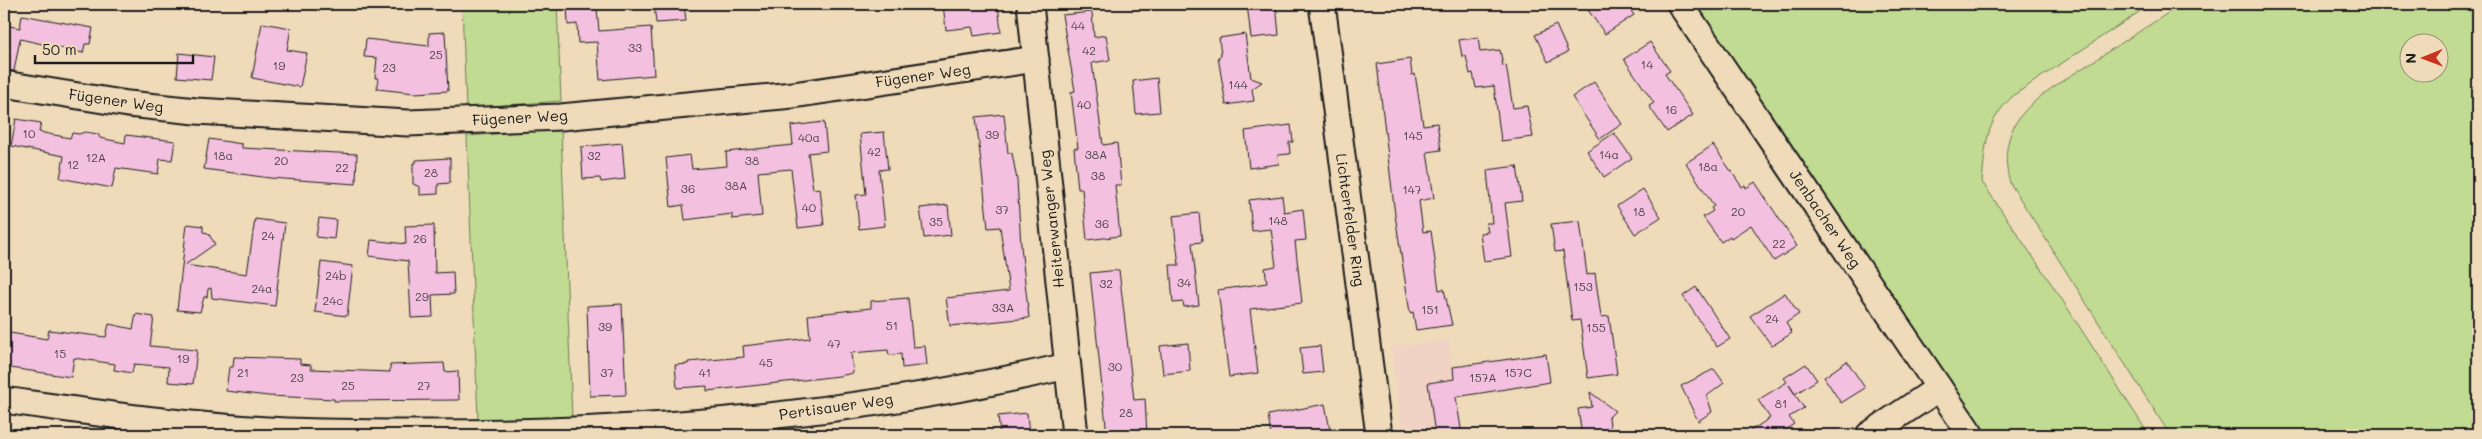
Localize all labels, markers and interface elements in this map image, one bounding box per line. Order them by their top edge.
house number: 44 [1071,17,1085,33]
scale bar [35,32,192,64]
north arrow [2400,32,2450,82]
text: 50 m [42,39,77,59]
house number: 33 [628,39,642,55]
house number: 42 [1082,42,1096,58]
house number: 25 [429,46,443,62]
text: N [2401,53,2420,64]
house number: 14 [1641,56,1653,72]
house number: 19 [273,57,285,73]
street label: Fügener Weg [874,58,972,92]
house number: 23 [382,59,396,75]
house number: 144 [1228,76,1248,92]
street label: Fügener Weg [67,83,165,117]
house number: 40 [1077,96,1092,112]
house number: 16 [1665,101,1677,117]
street label: Fügener Weg [472,104,569,129]
house number: 10 [23,125,36,141]
house number: 39 [985,126,999,142]
house number: 145 [1403,127,1423,143]
house number: 40a [798,129,820,145]
house number: 42 [867,143,881,159]
house number: 38A [1085,146,1107,162]
house number: 14a [1599,146,1619,162]
house number: 18a [213,147,233,163]
house number: 32 [587,147,601,163]
house number: 12A [86,149,106,165]
street label: Heiterwanger Weg [1034,149,1068,289]
house number: 20 [274,152,289,168]
house number: 38 [745,152,759,168]
street label: Lichterfelder Ring [1332,152,1370,288]
house number: 12 [67,156,79,172]
house number: 18a [1698,158,1718,174]
house number: 22 [335,159,349,175]
house number: 28 [424,164,438,180]
street label: Jenbacher Weg [1785,165,1866,272]
house number: 38 [1091,167,1105,183]
house number: 38A [725,177,747,193]
house number: 36 [681,180,695,196]
house number: 147 [1402,181,1422,197]
house number: 40 [802,199,817,215]
house number: 37 [995,201,1009,217]
house number: 18 [1633,203,1645,219]
house number: 20 [1731,203,1746,219]
house number: 148 [1268,212,1288,228]
house number: 35 [929,213,943,229]
house number: 36 [1095,215,1109,231]
house number: 24 [261,227,275,243]
house number: 26 [413,230,427,246]
house number: 22 [1772,235,1786,251]
house number: 24b [325,267,347,283]
house number: 34 [1177,274,1191,290]
house number: 32 [1099,275,1113,291]
house number: 153 [1573,278,1593,294]
house number: 24a [251,280,273,296]
house number: 29 [415,288,429,304]
house number: 24c [323,292,343,308]
house number: 33A [992,299,1014,315]
house number: 151 [1421,301,1439,317]
house number: 24 [1765,310,1779,326]
house number: 51 [886,317,898,333]
house number: 39 [598,318,612,334]
house number: 155 [1586,319,1606,335]
house number: 47 [827,335,841,351]
house number: 15 [54,345,66,361]
house number: 19 [177,350,189,366]
house number: 45 [759,354,773,370]
house number: 30 [1108,358,1123,374]
house number: 21 [237,364,249,380]
house number: 37 [600,364,614,380]
house number: 41 [699,364,711,380]
house number: 157C [1504,364,1532,380]
house number: 23 [290,369,304,385]
house number: 157A [1469,369,1497,385]
house number: 25 [341,377,355,393]
house number: 27 [417,377,431,393]
street label: Pertisauer Weg [778,388,894,424]
house number: 81 [1775,395,1787,411]
house number: 28 [1119,404,1133,420]

